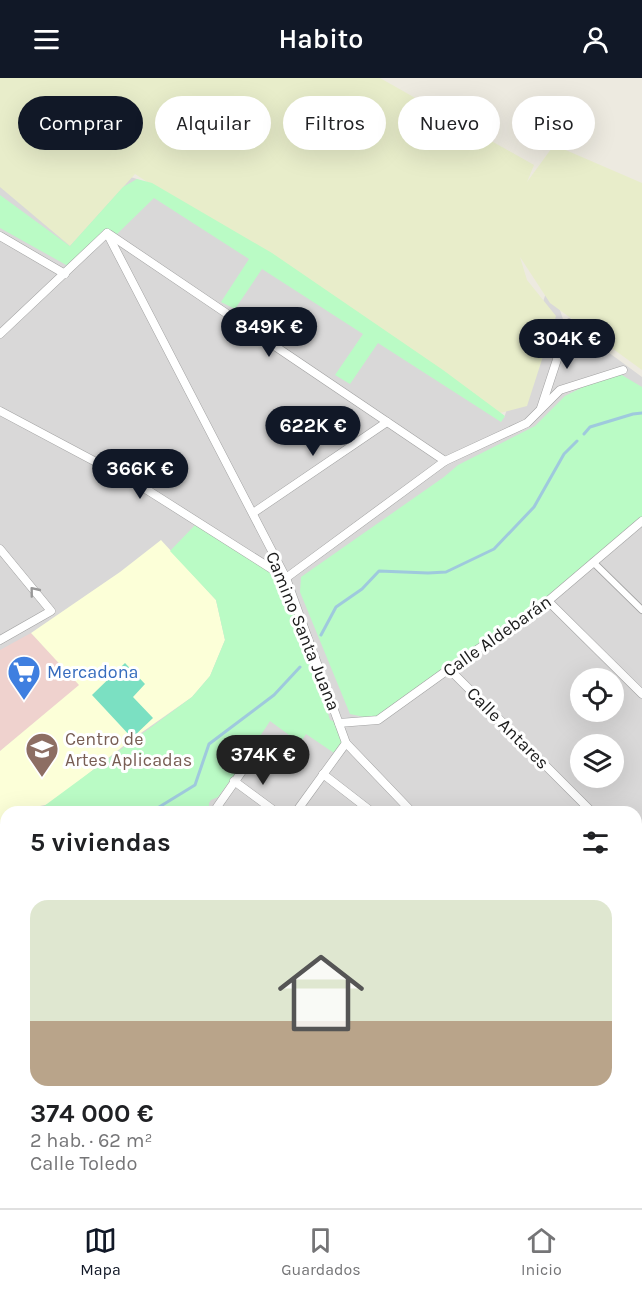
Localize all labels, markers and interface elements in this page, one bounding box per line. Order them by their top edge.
icon: menu [30,23,63,56]
text: Habito [278,23,364,55]
icon: person [579,23,612,56]
chip: Comprar [18,96,143,150]
chip: Alquilar [155,96,271,150]
chip: Filtros [283,96,386,150]
chip: Nuevo [398,96,500,150]
chip: Piso [512,96,595,150]
pin: 849K € [220,307,318,358]
text: 849K € [235,315,303,338]
pin: 304K € [518,319,616,370]
text: 304K € [533,327,601,350]
pin: 622K € [264,406,362,457]
text: 622K € [279,414,347,437]
pin: 366K € [91,449,189,500]
text: 366K € [106,457,174,480]
street label: Camino Santa Juana [261,548,345,714]
one-way arrow [31,587,42,598]
street label: Calle Aldebarán [438,590,556,682]
supermarket icon: Mercadona [6,654,42,701]
place label: Mercadona [47,661,138,683]
map controls [570,668,624,788]
button: locate [570,668,624,722]
street label: Calle Antares [462,682,554,774]
place label: Centro de Artes Aplicadas [65,728,192,771]
school or university icon: Centro de Artes Aplicadas [24,731,60,778]
button: layers [570,734,624,788]
pin: 374K € [214,735,312,786]
text: 374K € [230,743,296,766]
icon: filters [579,826,612,859]
text: 5 viviendas [30,827,171,858]
icon: home [267,939,375,1047]
text: 374 000 € [30,1098,154,1129]
text: 2 hab. · 62 m² [30,1129,152,1152]
text: Calle Toledo [30,1152,138,1175]
tab: Mapa [80,1224,121,1279]
tab: Guardados [281,1224,361,1279]
tab: Inicio [521,1224,562,1279]

